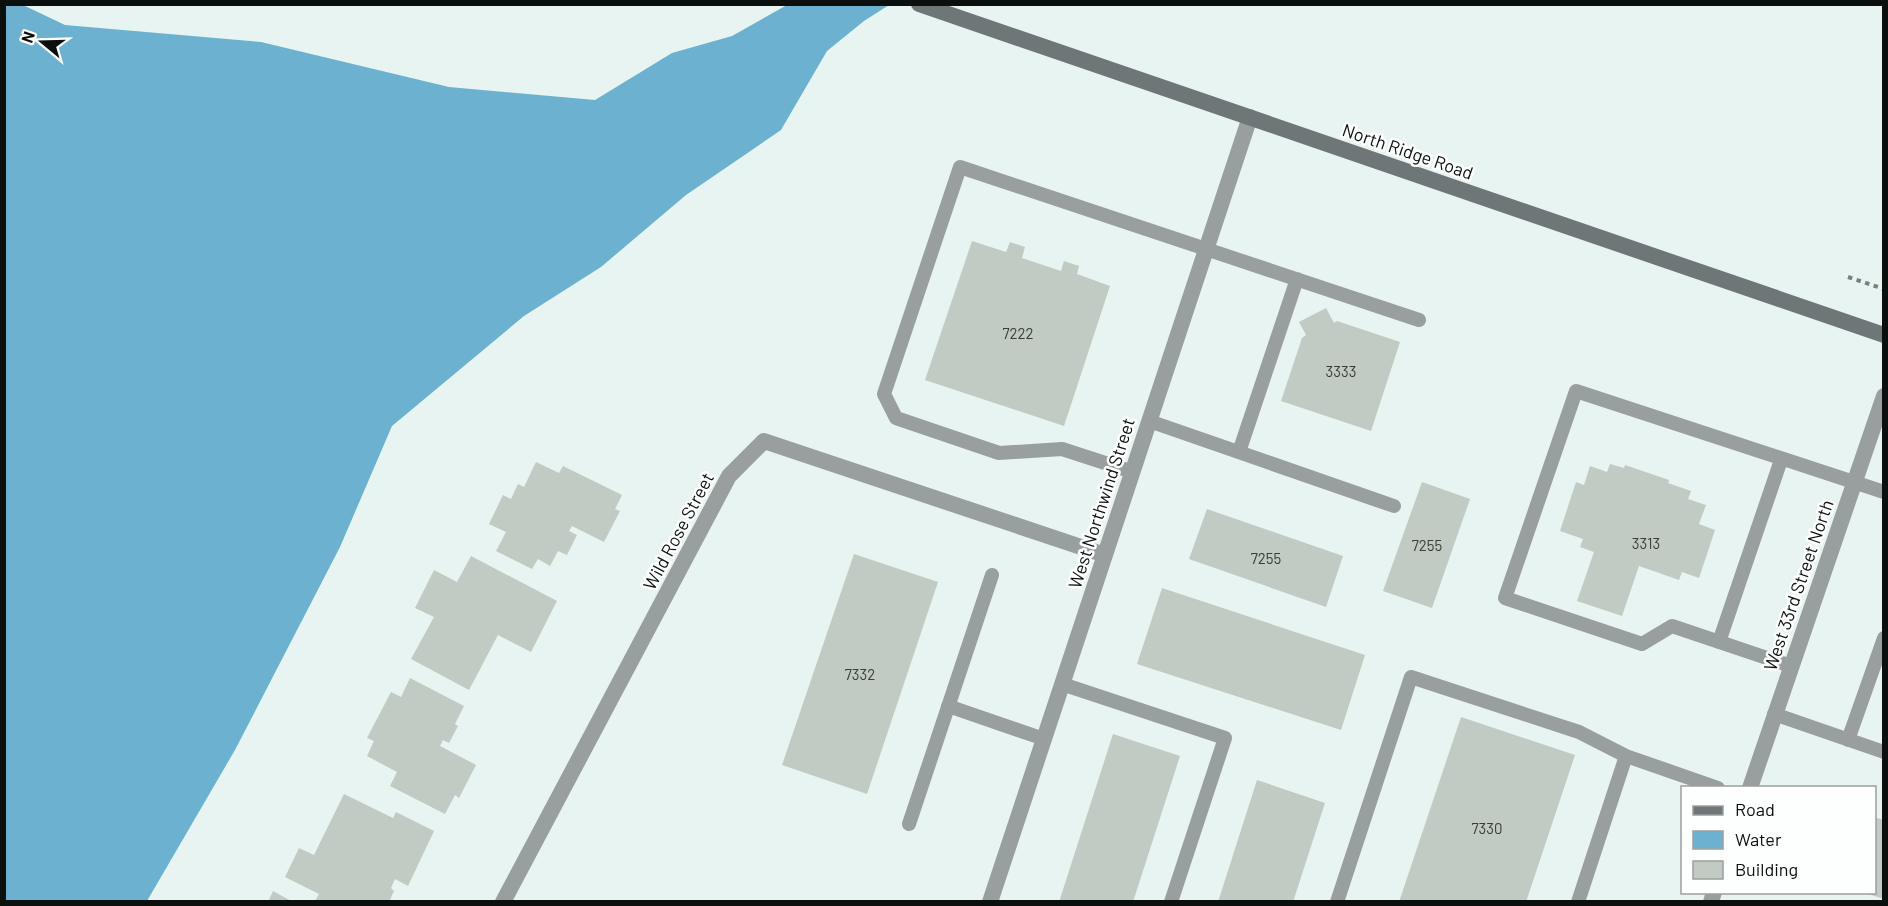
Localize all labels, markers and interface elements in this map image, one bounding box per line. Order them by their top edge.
north arrow [12,12,72,72]
text: N [17,29,38,45]
street label: North Ridge Road [1340,118,1476,184]
house number: 7222 [1002,324,1034,342]
house number: 3333 [1326,362,1356,380]
street label: West Northwind Street [1063,415,1139,591]
street label: Wild Rose Street [638,469,718,593]
street label: West 33rd Street North [1758,497,1838,673]
house number: 3313 [1632,534,1660,552]
house number: 7255 [1412,536,1442,554]
house number: 7255 [1251,549,1281,567]
house number: 7332 [845,665,875,683]
legend [1681,786,1876,894]
text: Road [1735,798,1775,820]
house number: 7330 [1471,819,1503,837]
text: Water [1735,828,1782,850]
text: Building [1735,858,1798,880]

